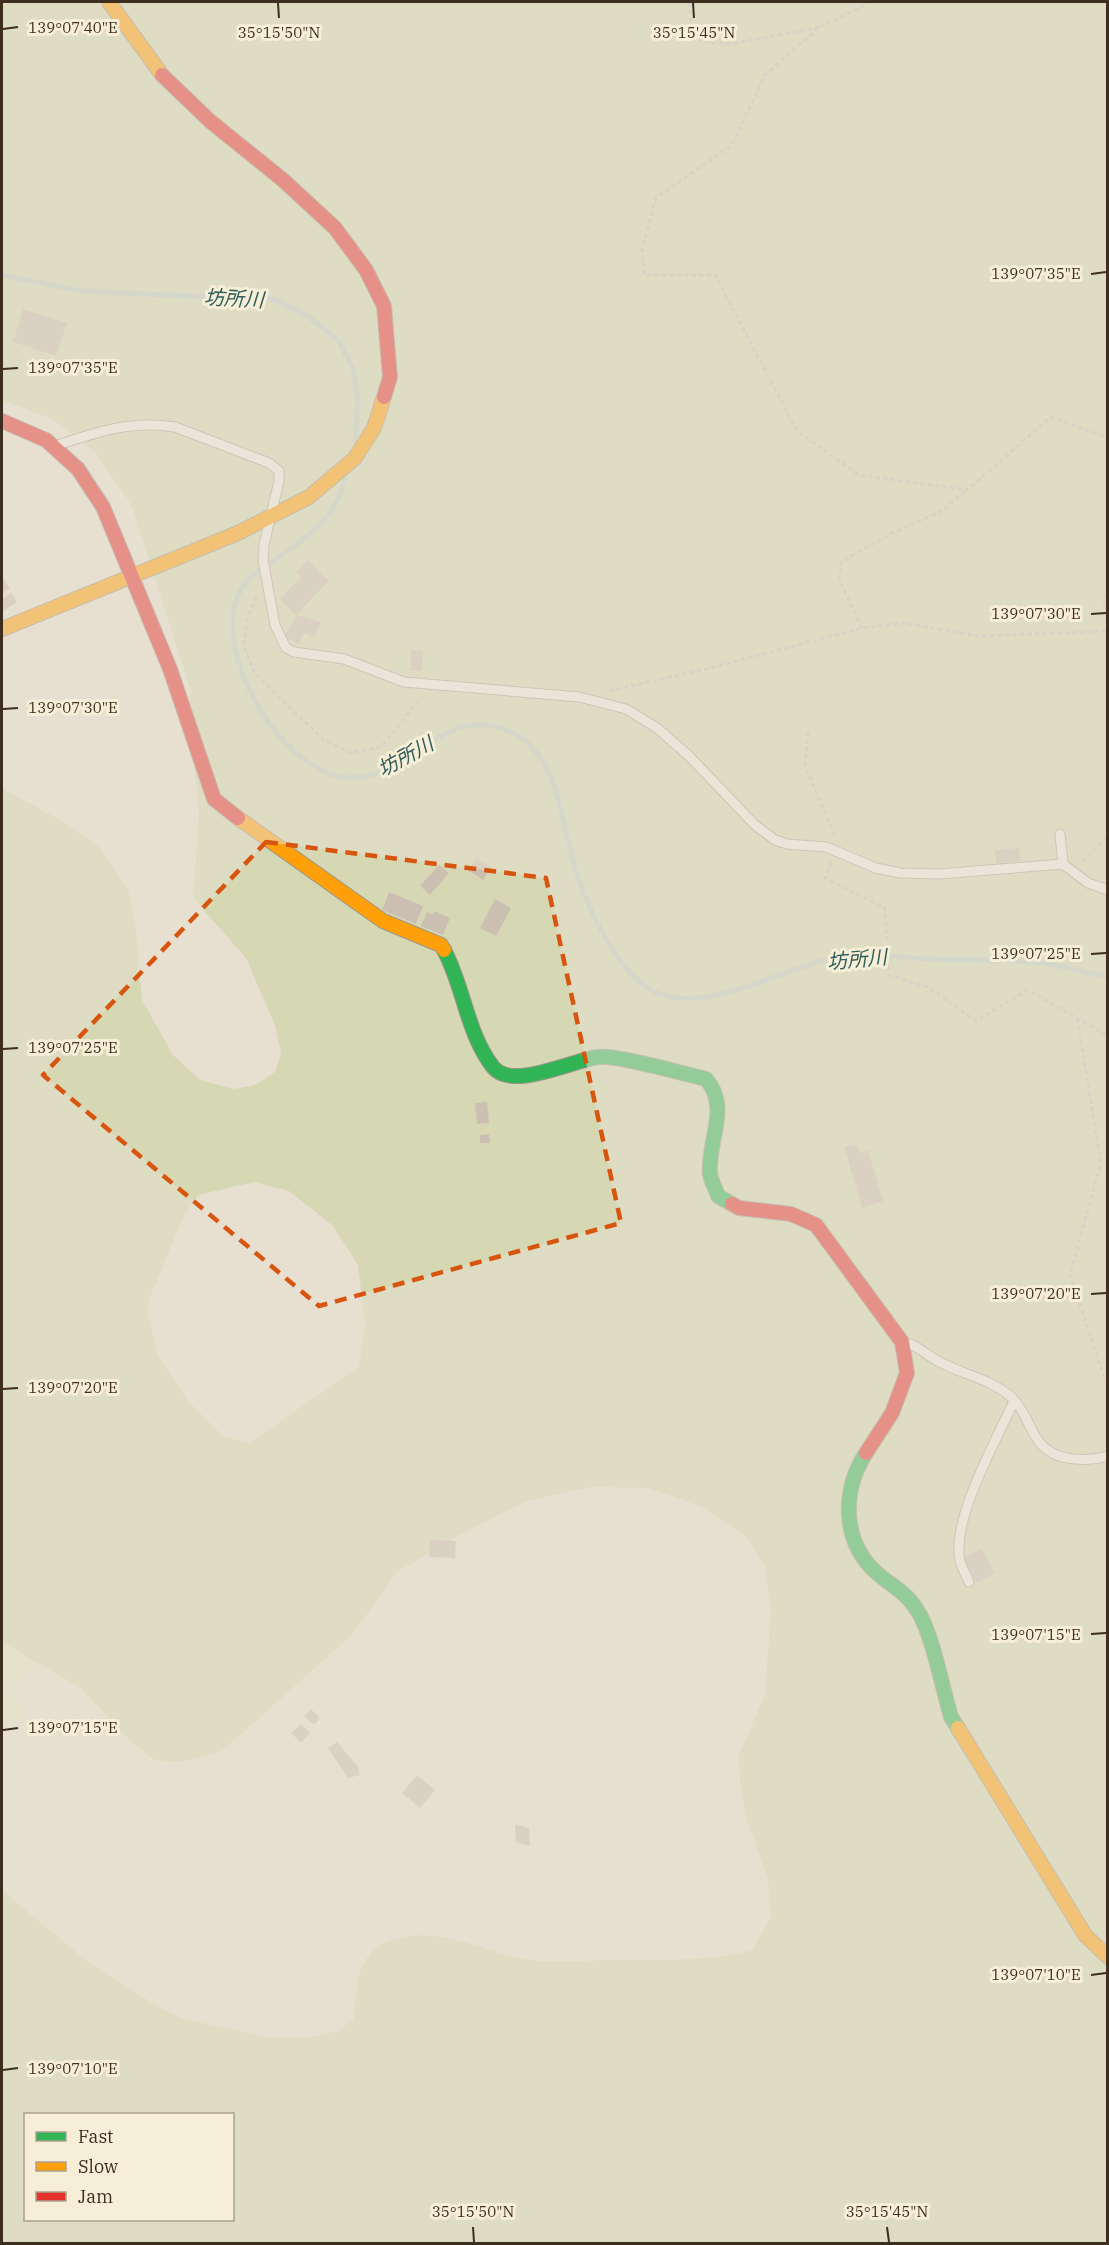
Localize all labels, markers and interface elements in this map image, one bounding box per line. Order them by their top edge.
text: 139°07'40"E [28,18,118,37]
text: 35°15'50"N [238,23,320,42]
text: 35°15'45"N [653,23,735,42]
text: 139°07'35"E [991,264,1081,283]
water label: 坊所川 [203,283,267,313]
text: 139°07'35"E [28,358,118,377]
text: 139°07'30"E [991,604,1081,623]
text: 139°07'30"E [28,698,118,717]
water label: 坊所川 [372,729,440,782]
water label: 坊所川 [826,943,890,975]
text: 139°07'25"E [991,944,1081,963]
text: 139°07'25"E [28,1038,118,1057]
text: 139°07'20"E [991,1284,1081,1303]
text: 139°07'20"E [28,1378,118,1397]
text: 139°07'15"E [991,1625,1081,1644]
text: 139°07'15"E [28,1718,118,1737]
text: 139°07'10"E [991,1965,1081,1984]
text: 139°07'10"E [28,2059,118,2078]
legend [24,2113,234,2221]
text: Fast [78,2125,113,2148]
text: Slow [78,2155,118,2178]
text: Jam [78,2185,113,2208]
text: 35°15'50"N [432,2202,514,2221]
text: 35°15'45"N [846,2202,928,2221]

